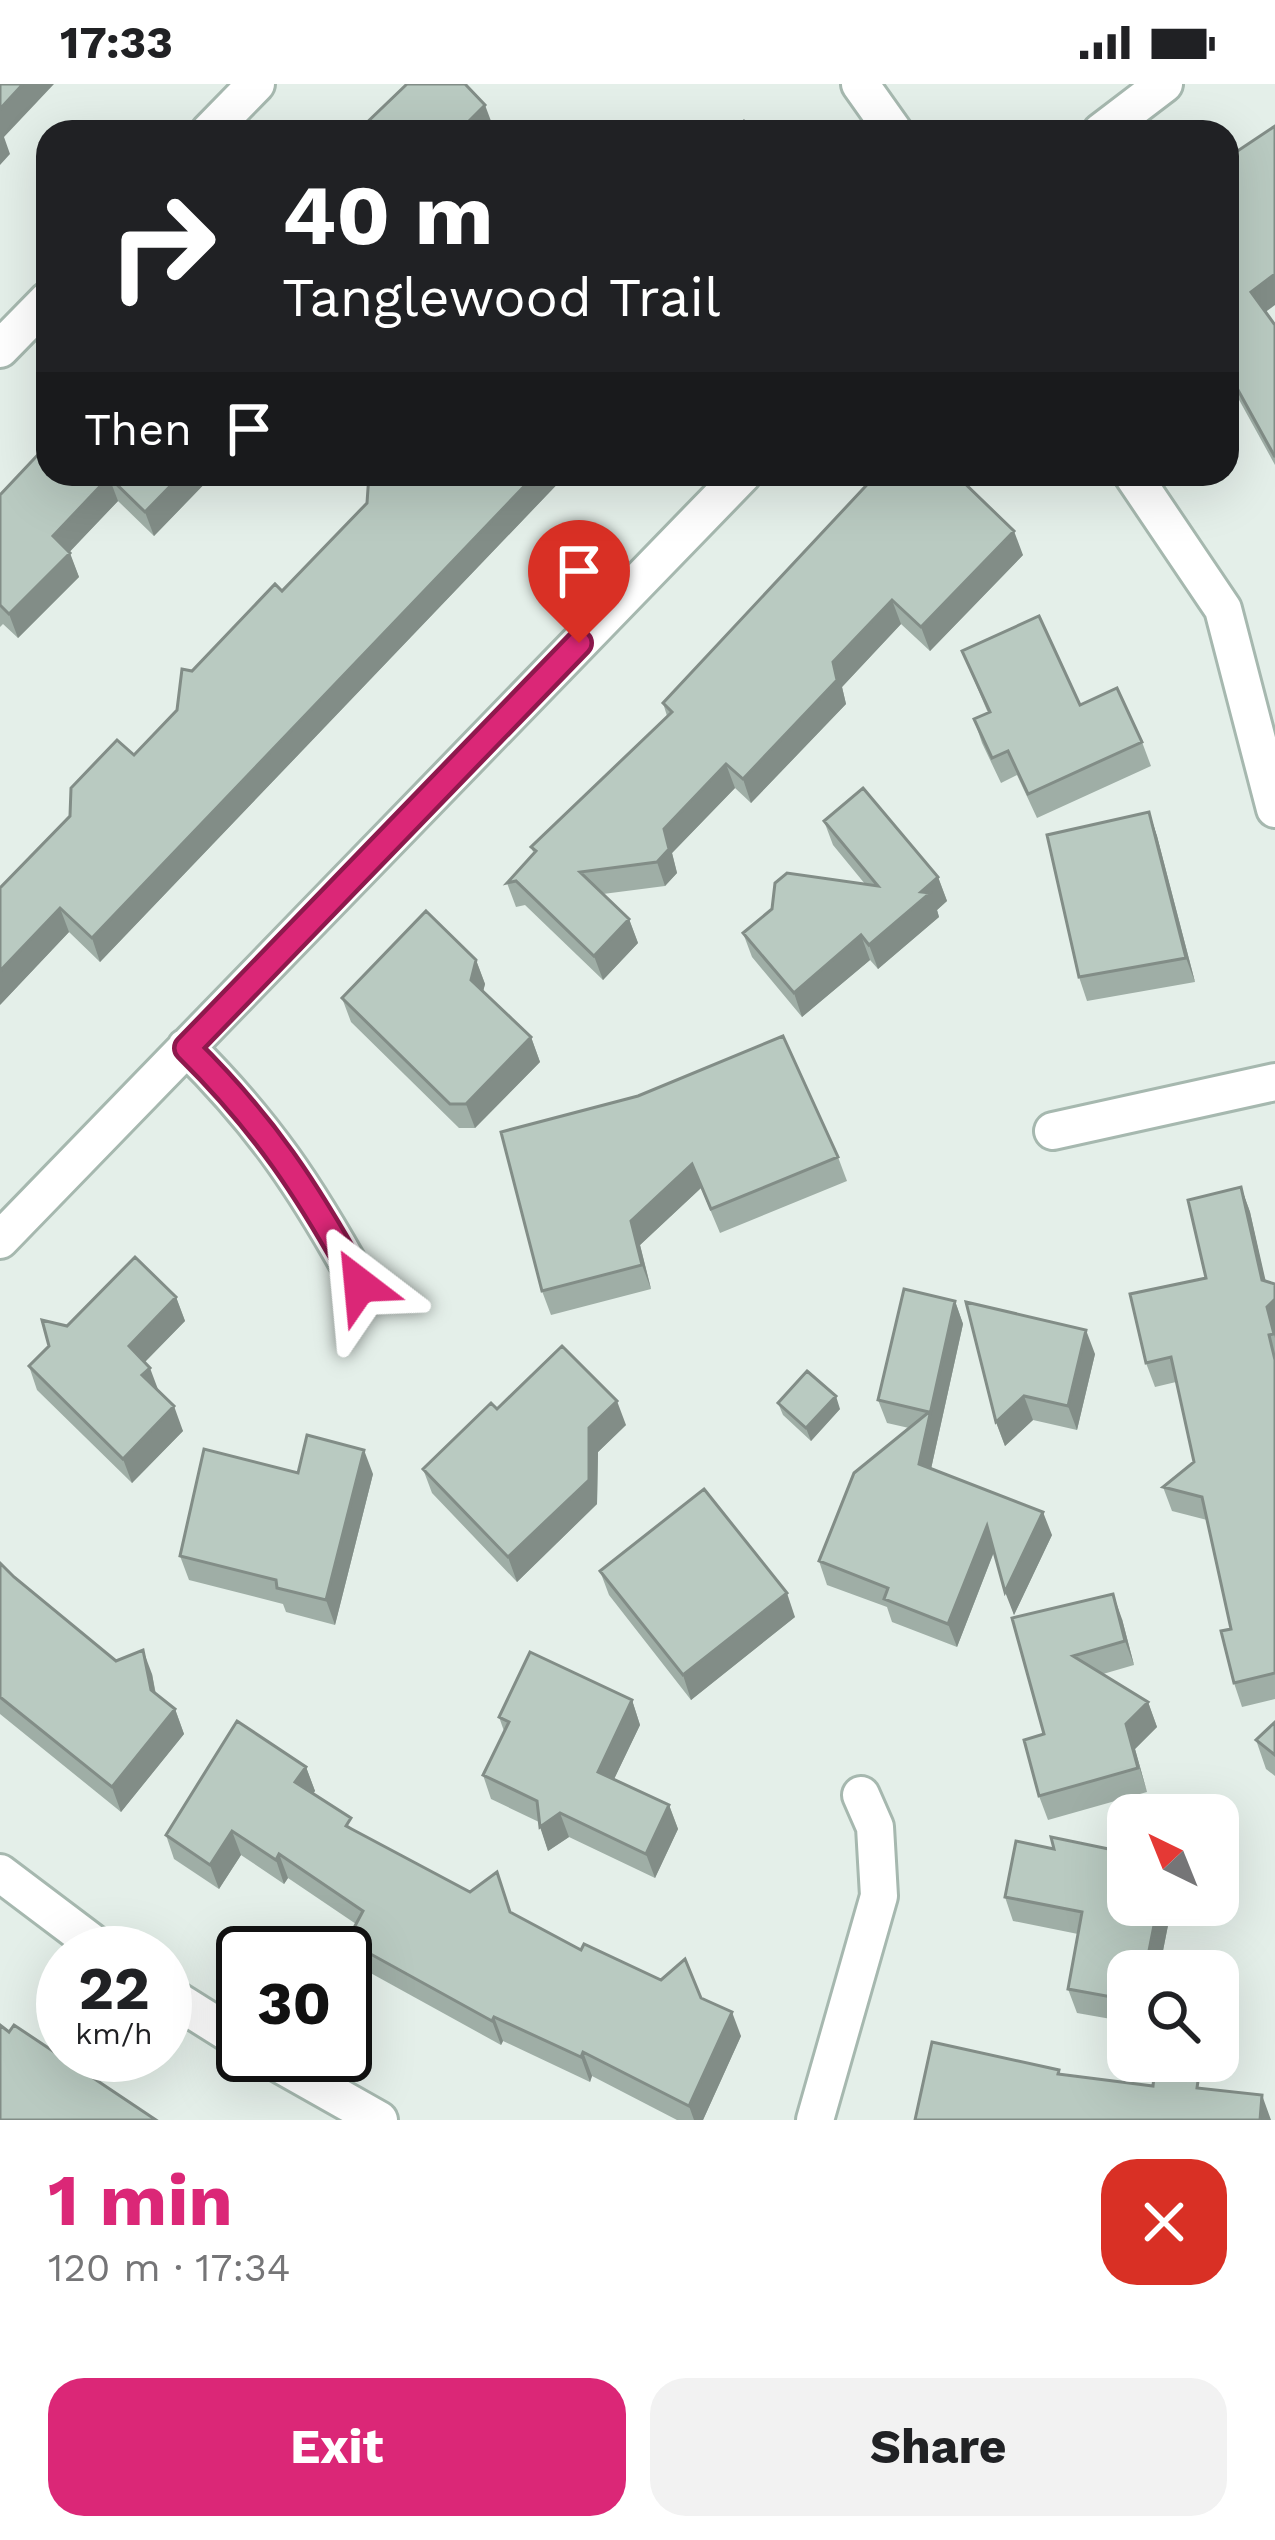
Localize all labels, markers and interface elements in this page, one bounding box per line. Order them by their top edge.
text: 17:33 [60,16,173,69]
text: 40 m [282,166,493,264]
icon: right [84,168,240,324]
text: Tanglewood Trail [282,266,720,329]
icon: arrive [216,396,282,462]
text: Then [84,403,192,456]
pin [528,520,630,643]
icon: arrive [546,538,612,604]
position arrow [297,1222,423,1348]
north arrow [1107,1794,1239,1926]
map controls [1107,1794,1239,2082]
speed limit sign: 30 [216,1926,372,2082]
button: search [1107,1950,1239,2082]
text: 22 [78,1953,150,2024]
text: km/h [75,2016,153,2051]
text: 1 min [48,2158,233,2242]
button: close [1101,2159,1227,2285]
text: 120 m · 17:34 [48,2245,291,2290]
button: Exit [48,2378,626,2516]
button: Share [650,2378,1227,2516]

